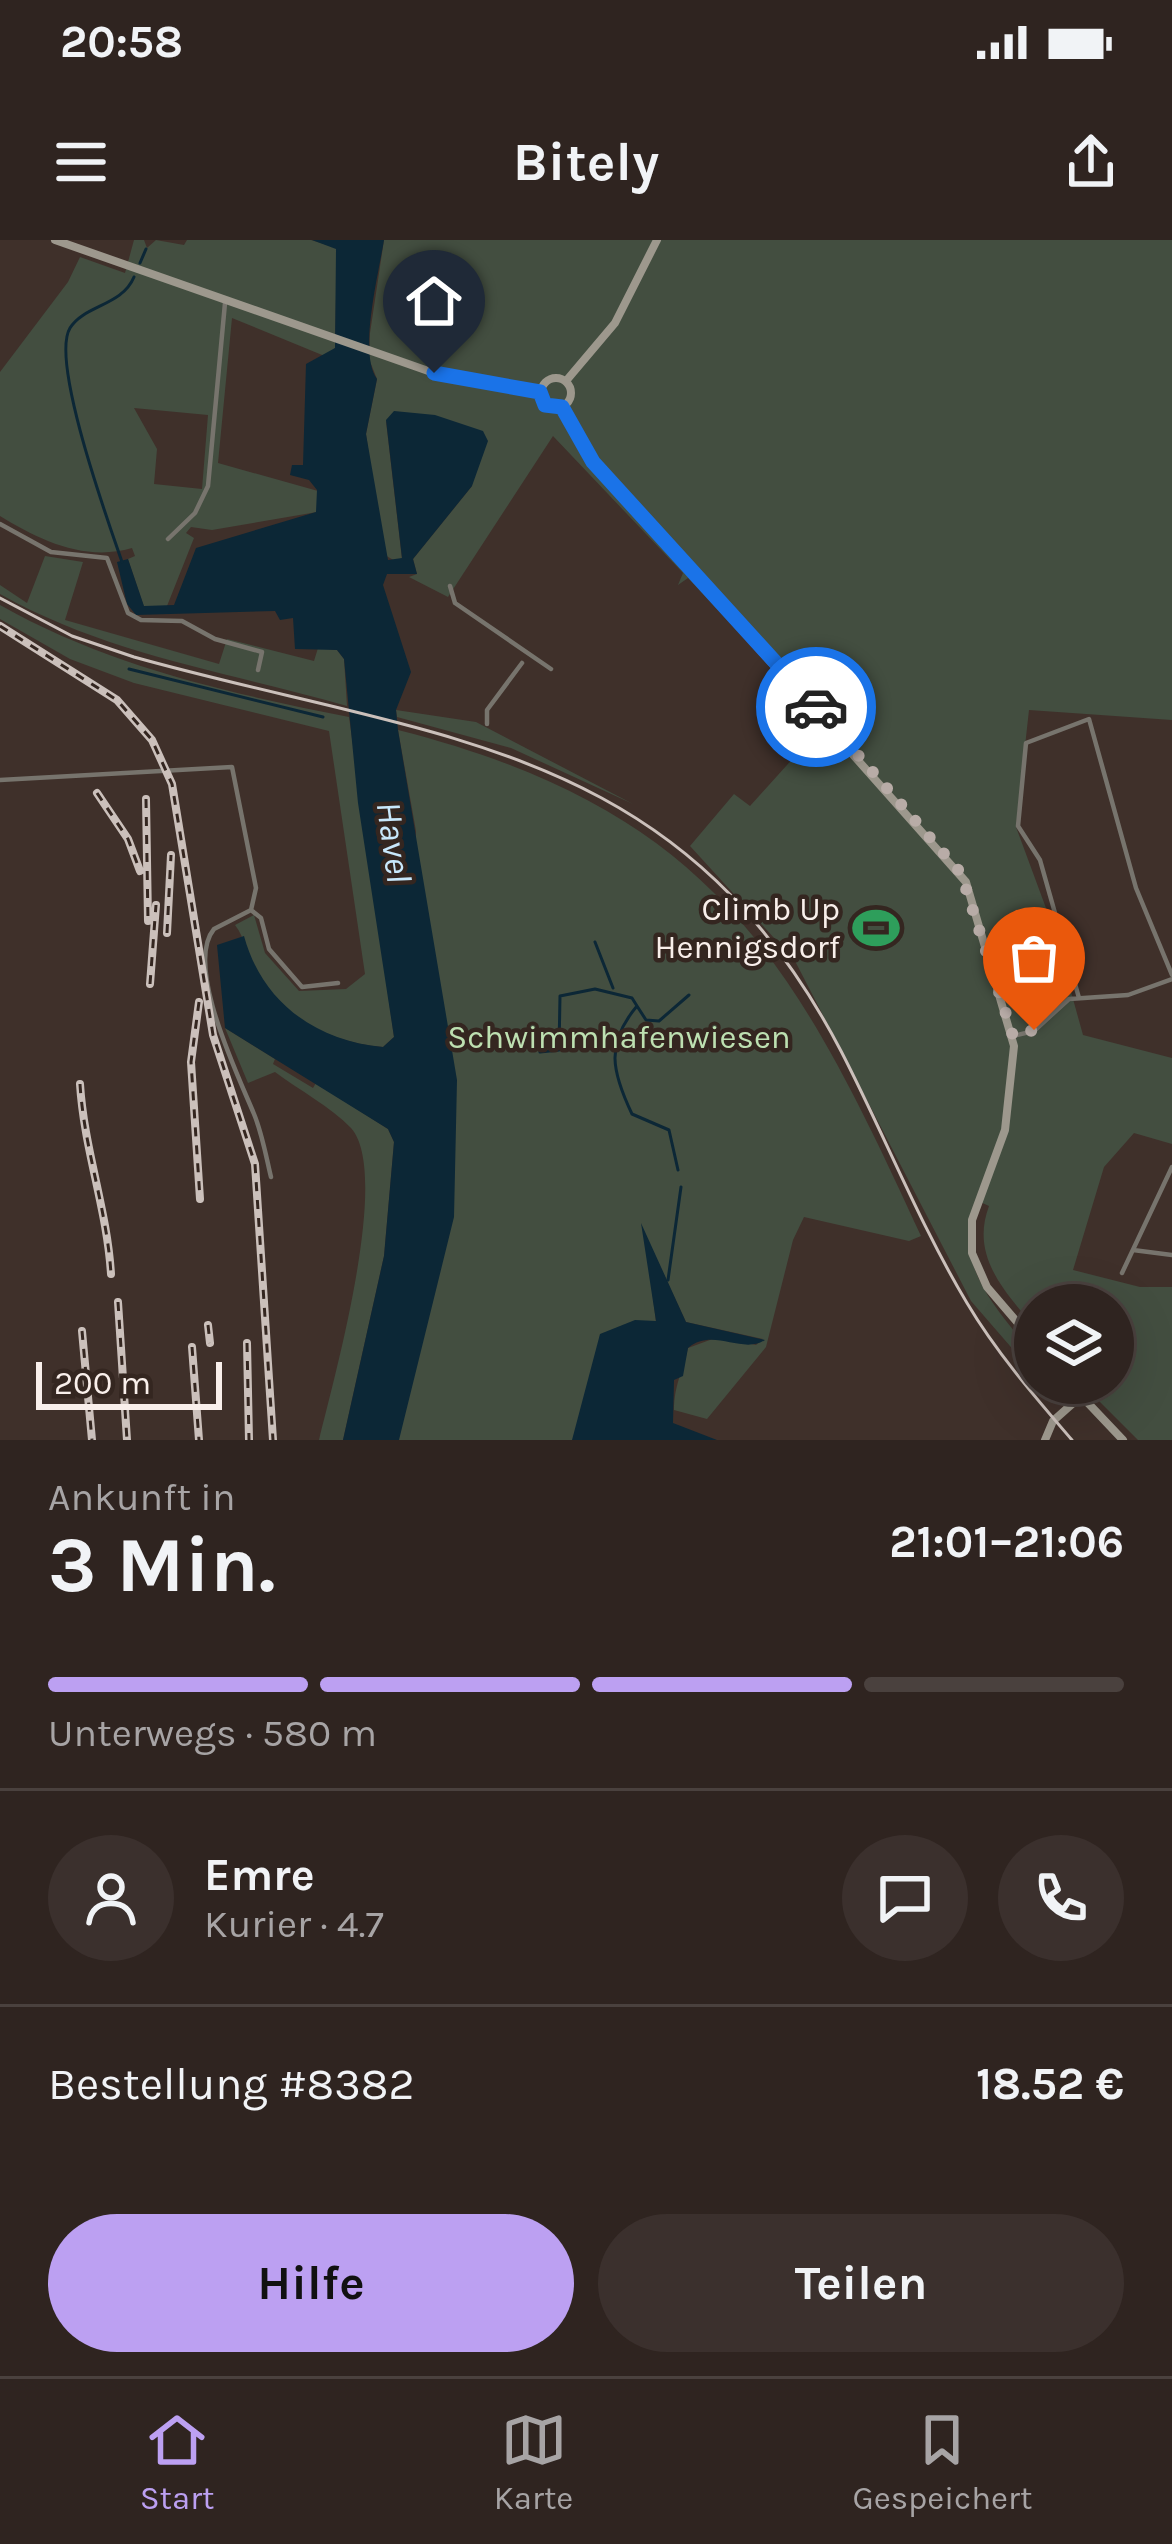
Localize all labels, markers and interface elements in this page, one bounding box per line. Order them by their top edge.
text: 20:58 [60,16,183,68]
icon: menu [48,129,114,195]
icon: share [1058,129,1124,195]
text: Bitely [513,130,659,194]
pin [383,250,485,373]
icon: home [401,268,467,334]
courier [756,647,876,767]
icon: car [783,674,849,740]
water label: Havel [368,799,420,885]
place label: Climb Up Hennigsdorf [655,890,841,966]
sports icon: Climb Up Hennigsdorf [851,903,901,953]
pin [983,907,1085,1030]
icon: bag [1001,925,1067,991]
park label: Schwimmhafenwiesen [447,1018,791,1056]
map controls [1014,1284,1134,1404]
button: layers [1014,1284,1134,1404]
scale bar [36,1356,222,1409]
text: 200 m [54,1364,151,1402]
text: Ankunft in [48,1474,236,1520]
text: 21:01–21:06 [889,1516,1124,1568]
text: 3 Min. [48,1519,275,1611]
text: Unterwegs · 580 m [48,1710,377,1756]
button: person [48,1835,174,1961]
button: chat [842,1835,968,1961]
button: phone [998,1835,1124,1961]
text: Emre [204,1849,315,1901]
text: Kurier · 4.7 [204,1901,384,1947]
text: Bestellung #8382 [48,2058,415,2110]
text: 18.52 € [976,2058,1124,2110]
button: Hilfe [48,2214,574,2352]
button: Teilen [598,2214,1124,2352]
tab: Start [140,2407,215,2517]
tab: Karte [494,2407,573,2517]
tab: Gespeichert [853,2407,1032,2517]

